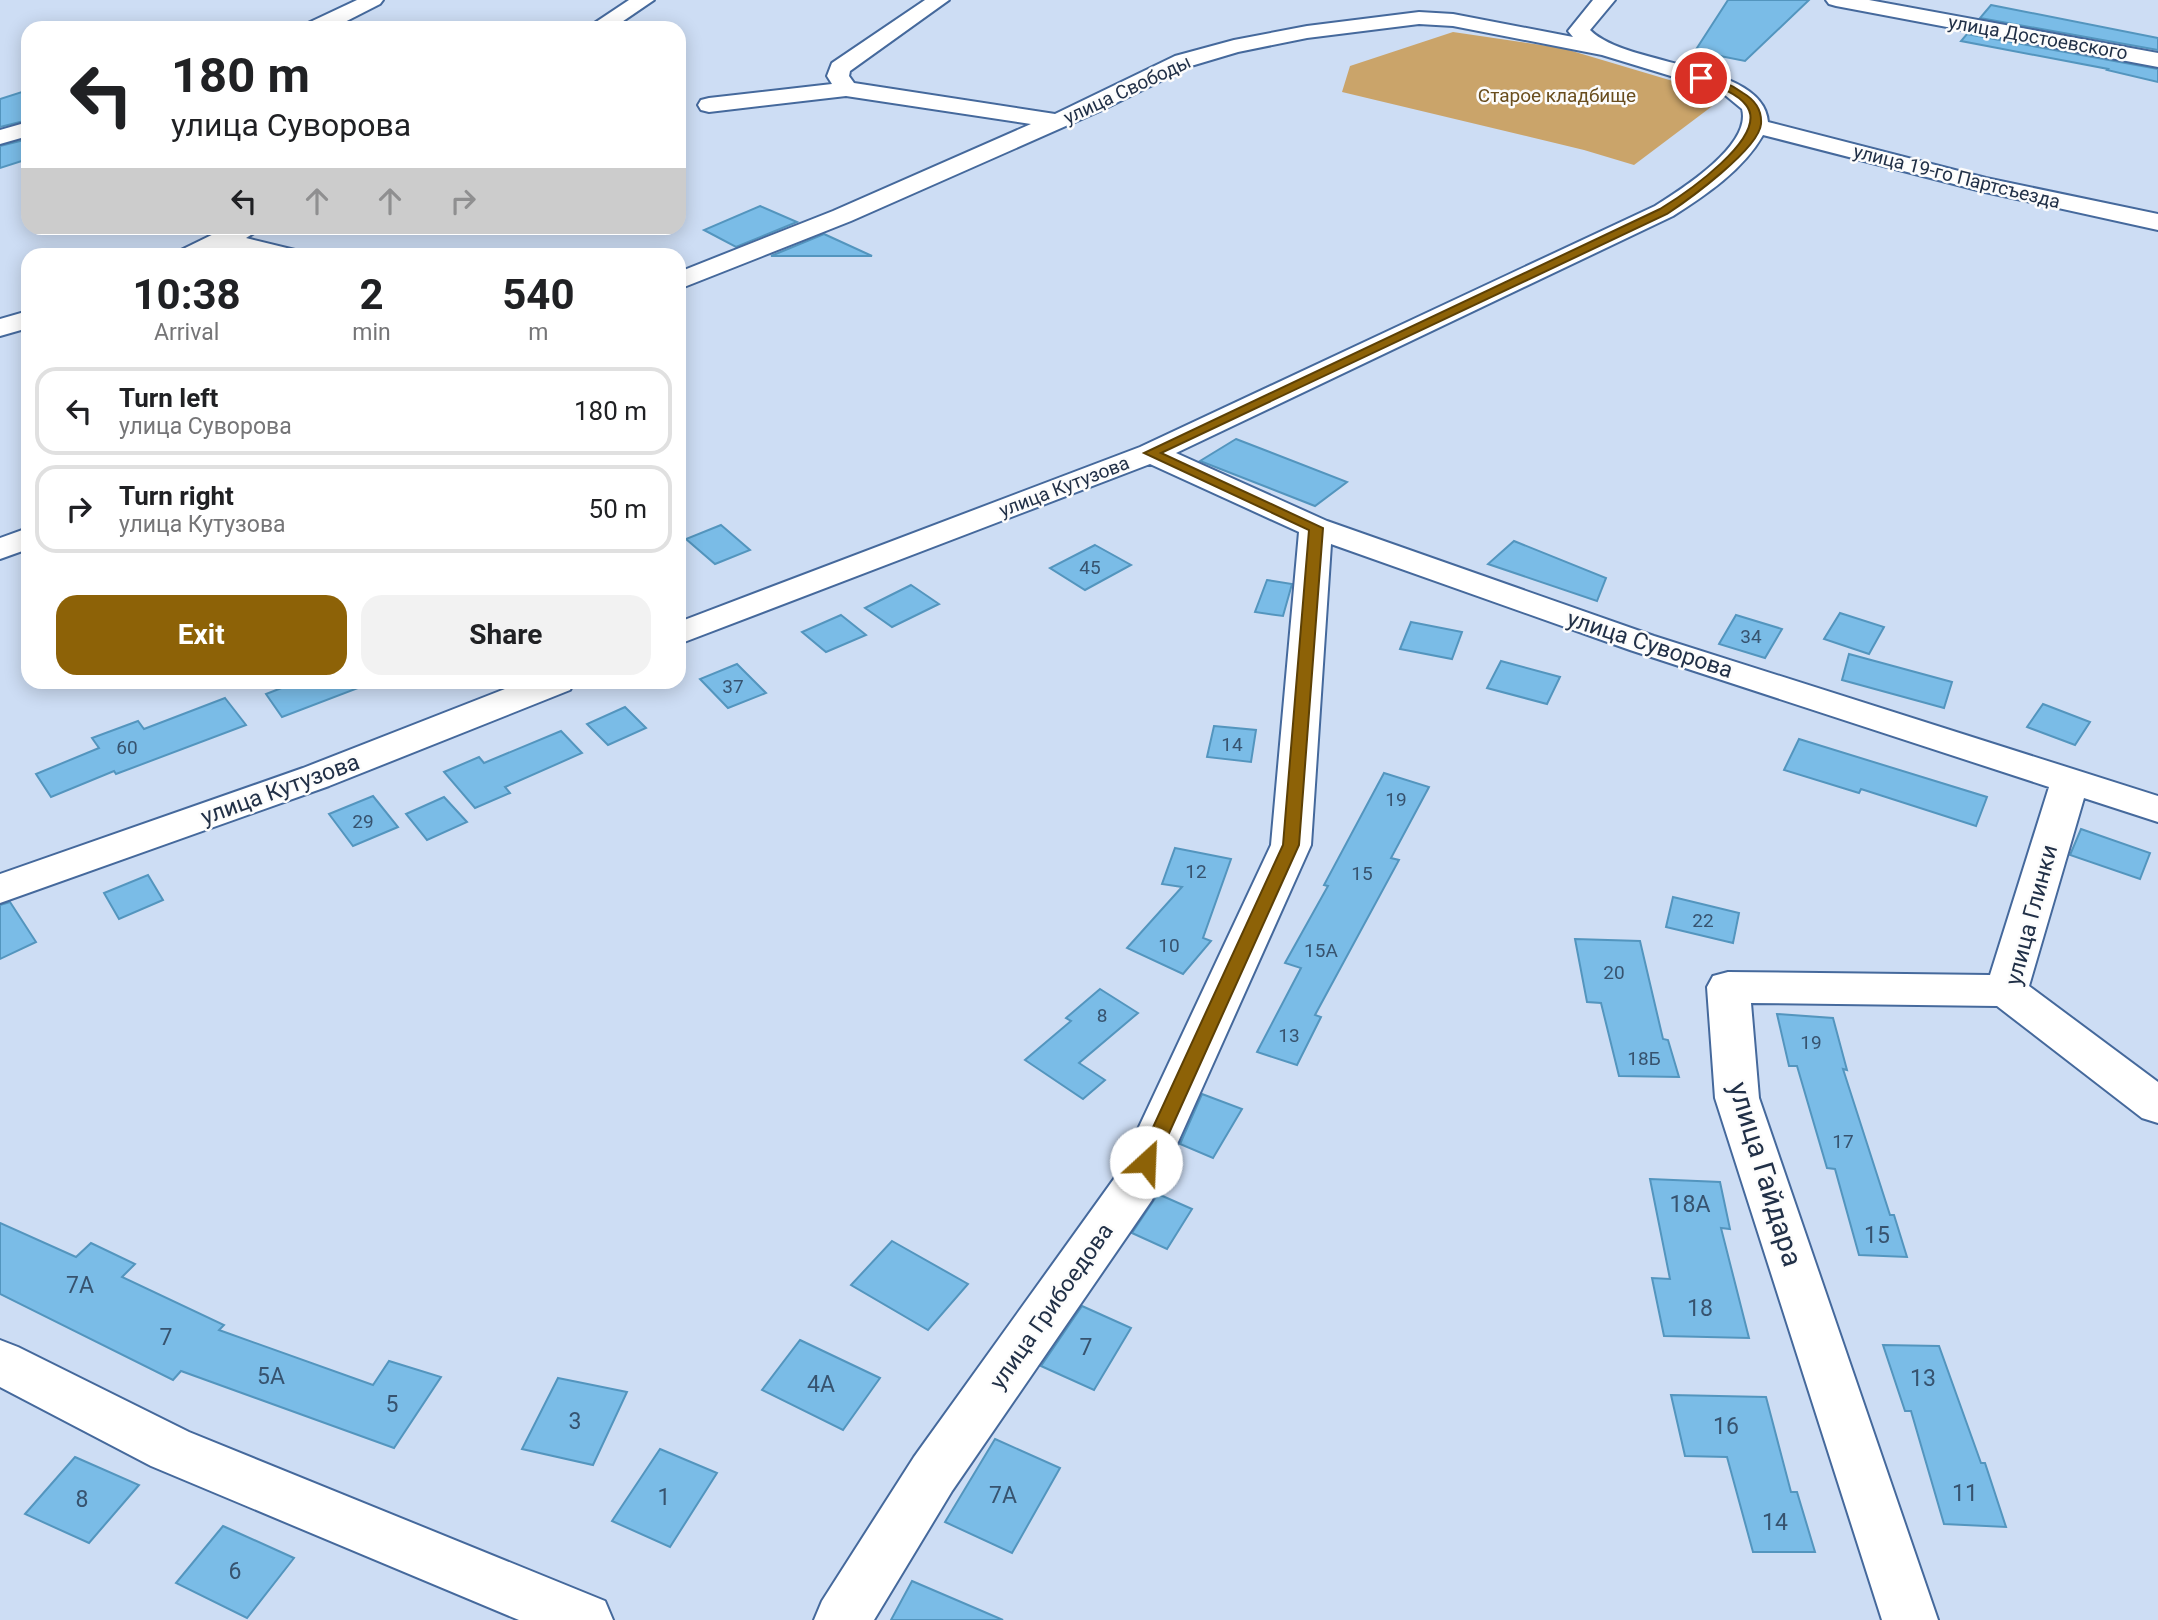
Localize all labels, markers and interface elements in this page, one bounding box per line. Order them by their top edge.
street label: улица Достоевского [1946,10,2130,65]
text: 180 m [171,47,310,104]
pin [1671,48,1731,108]
icon: left [56,49,147,140]
street label: улица Свободы [1060,50,1195,129]
icon: arrive [1682,59,1720,97]
park label: Старое кладбище [1478,84,1636,107]
text: улица Суворова [171,106,411,144]
street label: улица 19-го Партсъезда [1851,140,2063,213]
icon: left [225,182,263,220]
icon: ahead [298,182,336,220]
icon: ahead [371,182,409,220]
icon: right [444,182,482,220]
text: 10:38 [133,270,241,319]
text: 2 [359,270,384,319]
text: 540 [502,270,575,319]
text: Arrival [154,319,219,346]
text: min [352,319,391,346]
text: m [528,319,548,346]
text: Turn left [119,383,218,413]
icon: left [60,392,98,430]
text: 180 m [574,396,647,426]
text: улица Суворова [119,413,292,440]
street label: улица Кутузова [996,451,1133,522]
text: Turn right [119,481,234,511]
icon: right [60,490,98,528]
text: 50 m [589,494,647,524]
text: улица Кутузова [119,511,286,538]
house number: 45 [1079,556,1101,579]
button: Exit [56,595,347,675]
button: Share [361,595,651,675]
street label: улица Суворова [1564,605,1736,684]
house number: 34 [1740,625,1762,648]
house number: 37 [722,675,744,698]
house number: 14 [1221,733,1243,756]
house number: 60 [116,736,138,759]
street label: улица Кутузова [197,748,363,831]
house number: 19 [1385,788,1407,811]
house number: 29 [352,810,374,833]
street label: улица Глинки [2000,842,2063,988]
house number: 12 [1185,860,1207,883]
house number: 15 [1351,862,1373,885]
house number: 22 [1692,909,1714,932]
house number: 10 [1158,934,1180,957]
house number: 15А [1304,939,1338,962]
house number: 20 [1603,961,1625,984]
house number: 8 [1097,1004,1107,1027]
house number: 13 [1278,1024,1300,1047]
house number: 19 [1800,1031,1822,1054]
house number: 18Б [1627,1047,1661,1070]
street label: улица Гайдара [1722,1078,1809,1270]
position arrow [1109,1125,1183,1199]
house number: 17 [1832,1130,1854,1153]
house number: 18А [1670,1191,1710,1218]
street label: улица Грибоедова [984,1218,1119,1394]
house number: 15 [1864,1222,1890,1249]
house number: 7А [66,1272,94,1299]
house number: 18 [1687,1295,1713,1322]
house number: 7 [160,1324,172,1351]
house number: 7 [1080,1334,1092,1361]
house number: 5А [257,1363,285,1390]
house number: 13 [1910,1365,1936,1392]
house number: 4А [807,1371,835,1398]
house number: 5 [386,1391,399,1418]
house number: 3 [569,1408,581,1435]
house number: 16 [1713,1413,1739,1440]
house number: 11 [1952,1480,1978,1507]
house number: 7А [989,1482,1017,1509]
house number: 1 [658,1484,670,1511]
house number: 8 [76,1486,88,1513]
house number: 14 [1762,1509,1788,1536]
house number: 6 [229,1558,241,1585]

